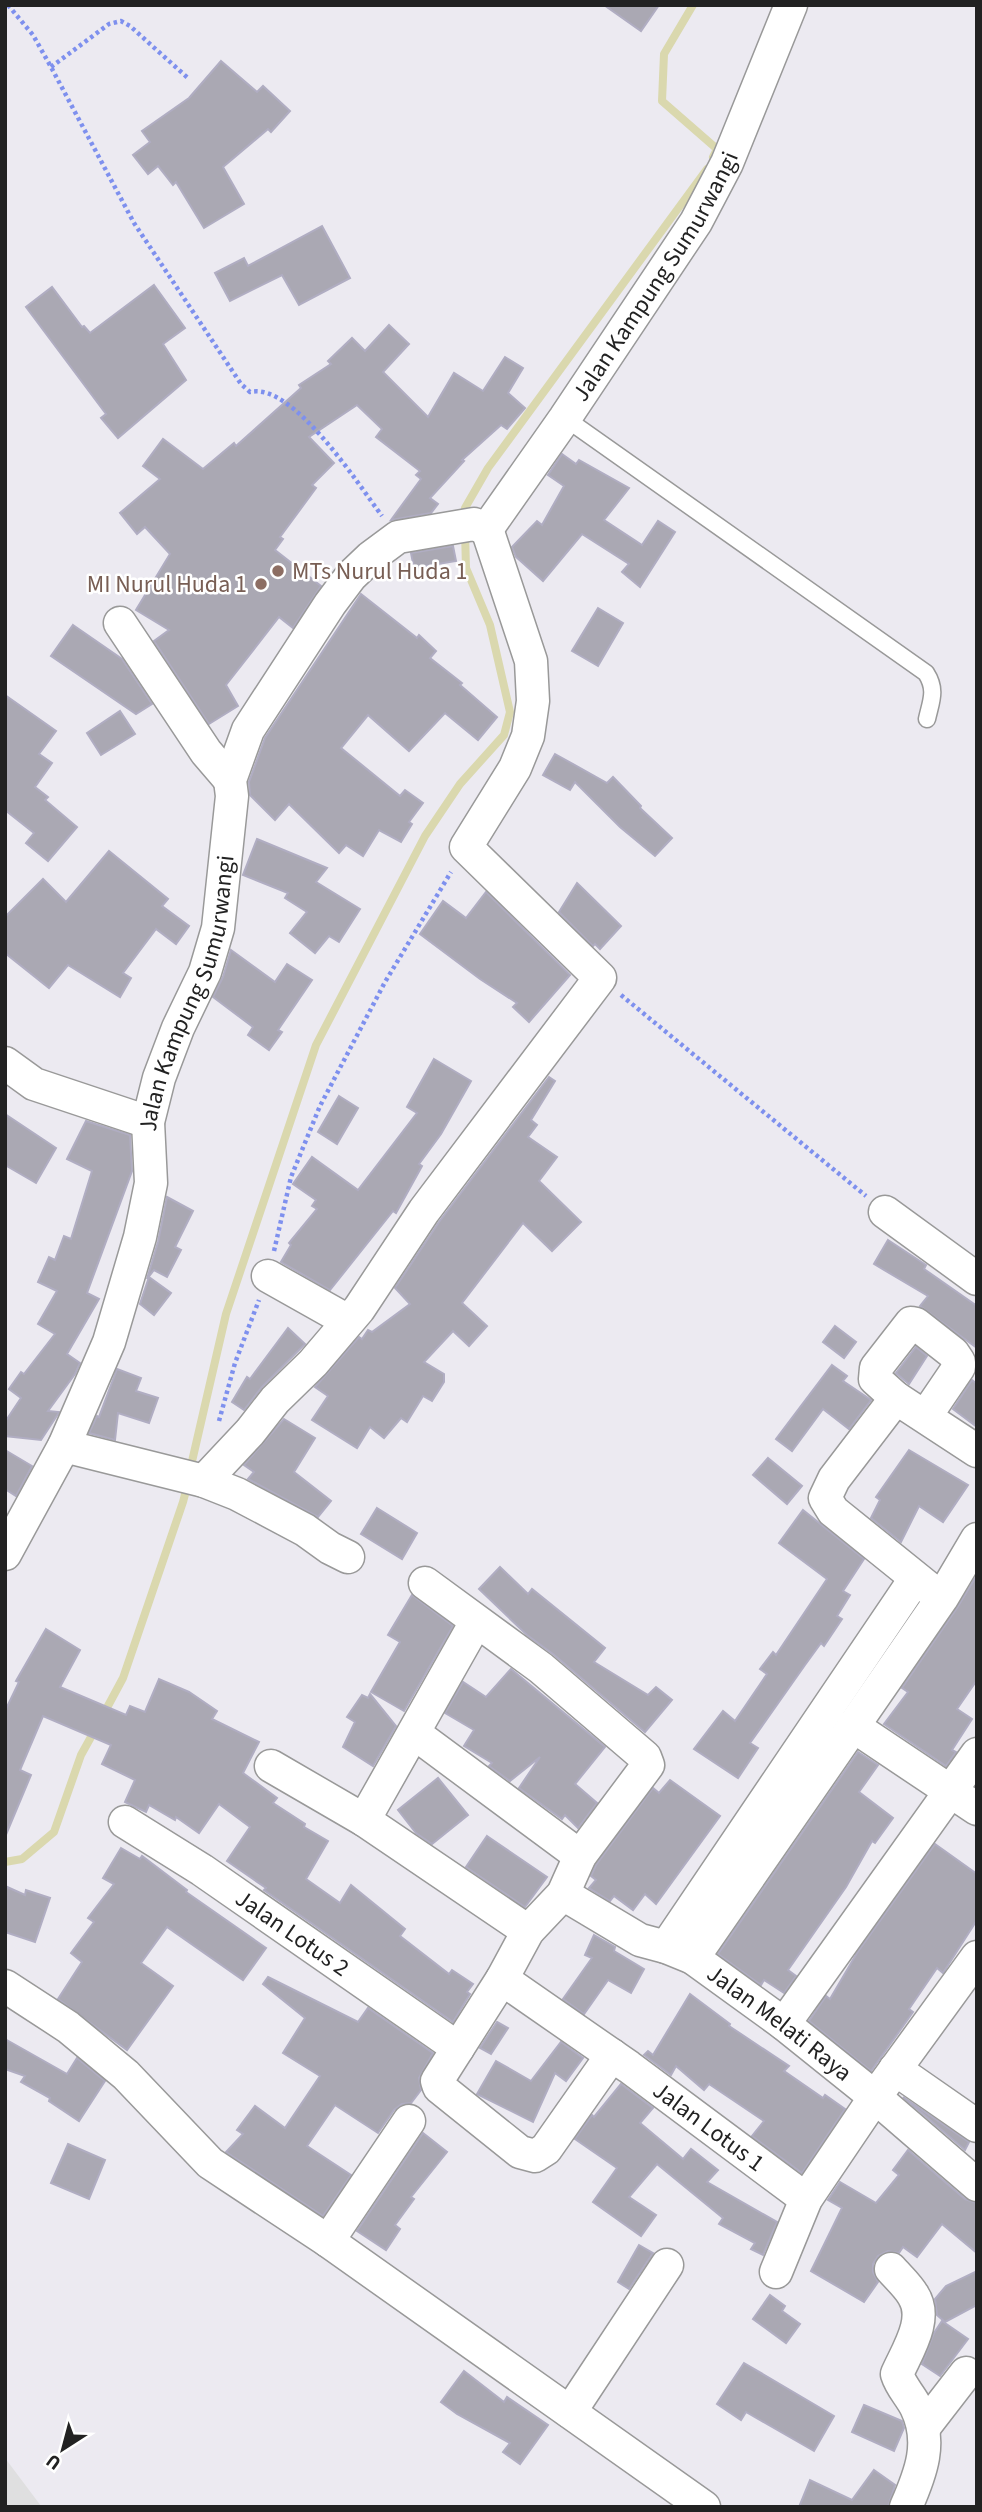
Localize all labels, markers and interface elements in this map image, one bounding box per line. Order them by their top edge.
street label: Jalan Kampung Sumurwangi [564,146,748,409]
place label: MTs Nurul Huda 1 [292,554,468,589]
marker: MTs Nurul Huda 1 [270,563,286,579]
place label: MI Nurul Huda 1 [87,567,247,602]
marker: MI Nurul Huda 1 [253,576,269,592]
street label: Jalan Kampung Sumurwangi [131,853,244,1133]
street label: Jalan Lotus 2 [228,1881,356,1985]
street label: Jalan Melati Raya [699,1957,859,2090]
street label: Jalan Lotus 1 [645,2073,772,2180]
north arrow [28,2414,98,2484]
text: U [41,2447,67,2476]

